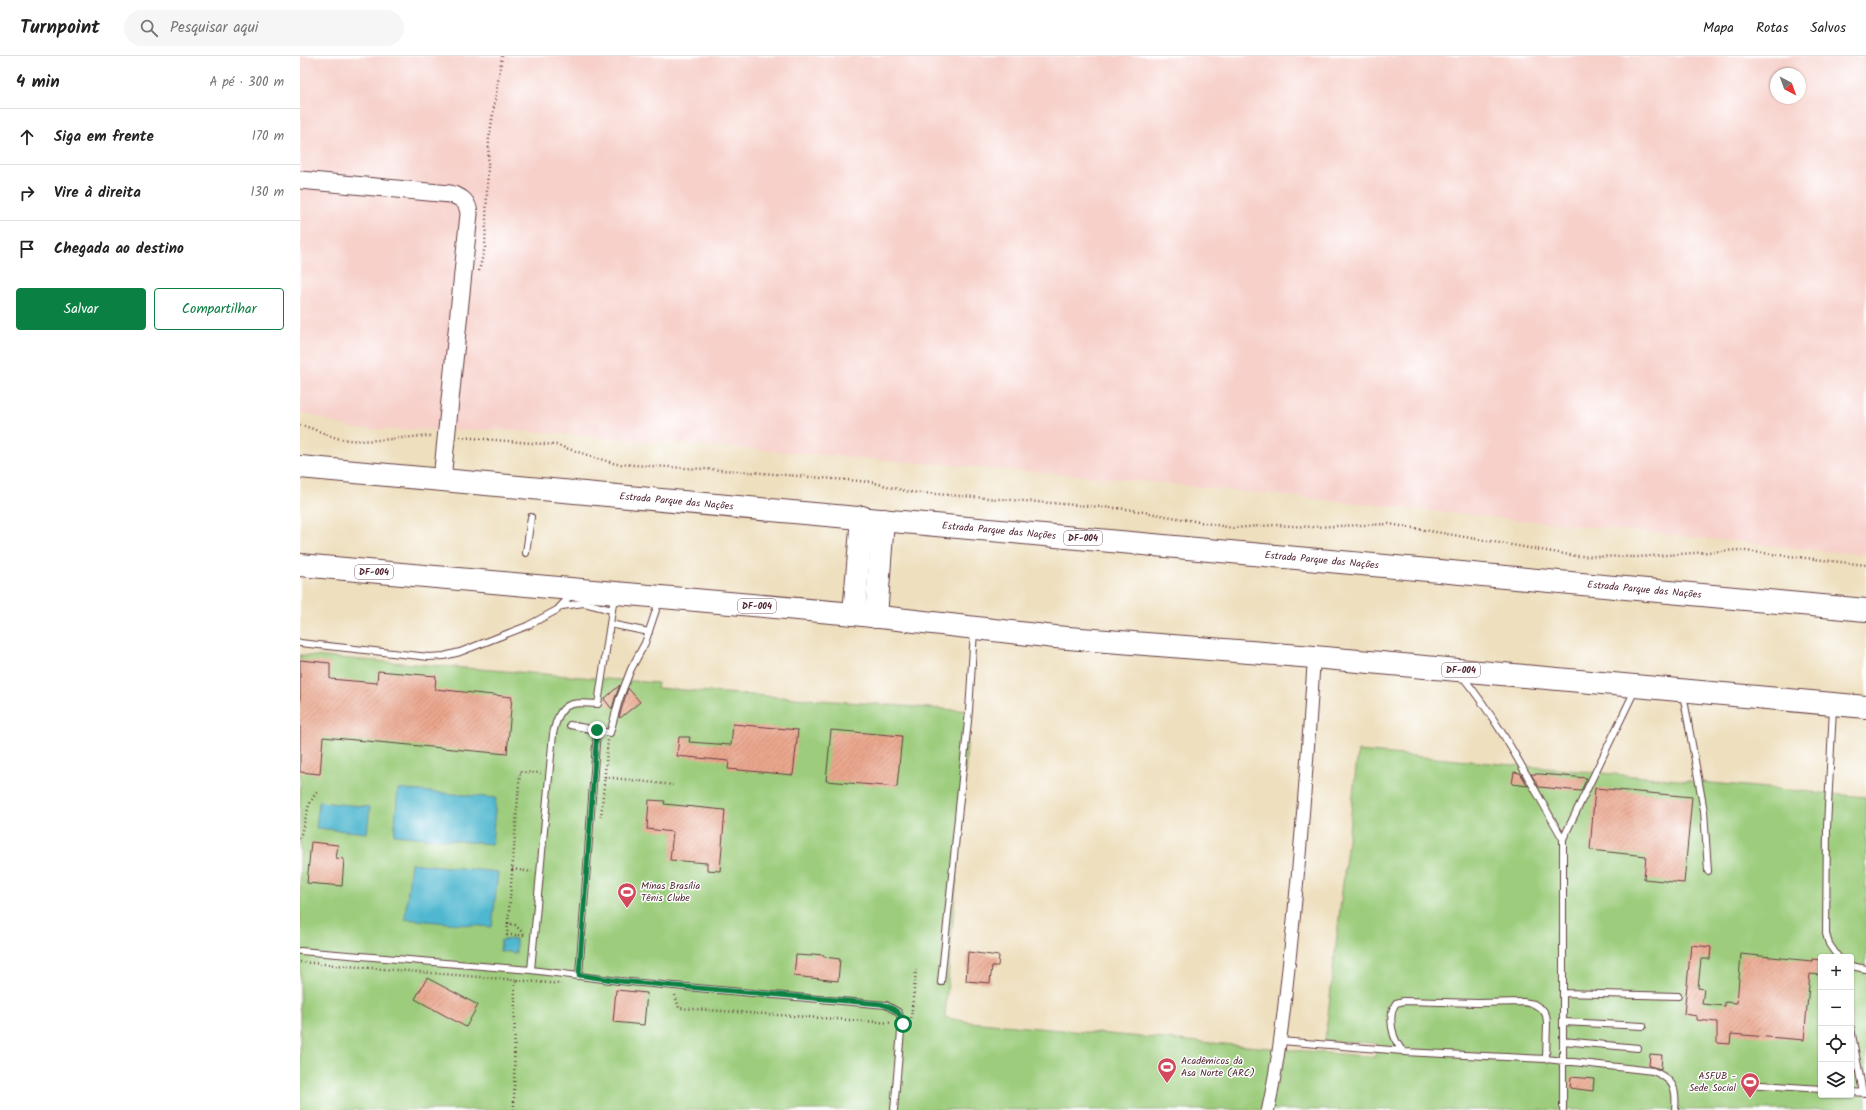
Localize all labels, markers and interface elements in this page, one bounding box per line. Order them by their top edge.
search box [124,10,404,46]
text: Turnpoint [20,13,100,43]
text: Pesquisar aqui [170,16,258,40]
icon: search [138,17,160,39]
text: Mapa [1703,17,1734,39]
text: Rotas [1756,17,1788,39]
text: Salvos [1810,17,1846,39]
north arrow [1770,68,1806,104]
text: 4 min [16,69,60,96]
text: A pé · 300 m [209,72,284,93]
text: Siga em frente [54,125,154,149]
icon: ahead [16,126,38,148]
text: 170 m [252,126,284,147]
text: Vire à direita [54,181,141,205]
icon: right [16,182,38,204]
text: 130 m [250,182,284,203]
text: Chegada ao destino [54,237,184,261]
icon: arrive [16,238,38,260]
button: Salvar [16,288,146,330]
button: Compartilhar [154,288,284,330]
street label: Estrada Parque das Nações [619,488,735,515]
street label: Estrada Parque das Nações [941,518,1058,544]
road number: DF-004 [1064,531,1102,545]
street label: Estrada Parque das Nações [1264,547,1380,574]
road number: DF-004 [355,565,393,579]
street label: Estrada Parque das Nações [1587,577,1703,603]
road number: DF-004 [738,599,776,613]
road number: DF-004 [1442,663,1480,677]
route end [588,721,606,739]
place label: Minas Brasília Tênis Clube [641,878,700,906]
sports icon: Minas Brasília Tênis Clube [616,881,638,909]
map controls [1818,954,1854,1098]
button: + [1818,954,1854,990]
button: − [1818,990,1854,1026]
route start [894,1015,912,1033]
button: locate [1818,1026,1854,1062]
place label: Acadêmicos da Asa Norte (ARC) [1181,1053,1255,1081]
sports icon: Acadêmicos da Asa Norte (ARC) [1156,1056,1178,1084]
button: layers [1818,1062,1854,1098]
place label: ASFUB - Sede Social [1689,1068,1737,1096]
sports icon: ASFUB - Sede Social [1739,1071,1761,1099]

